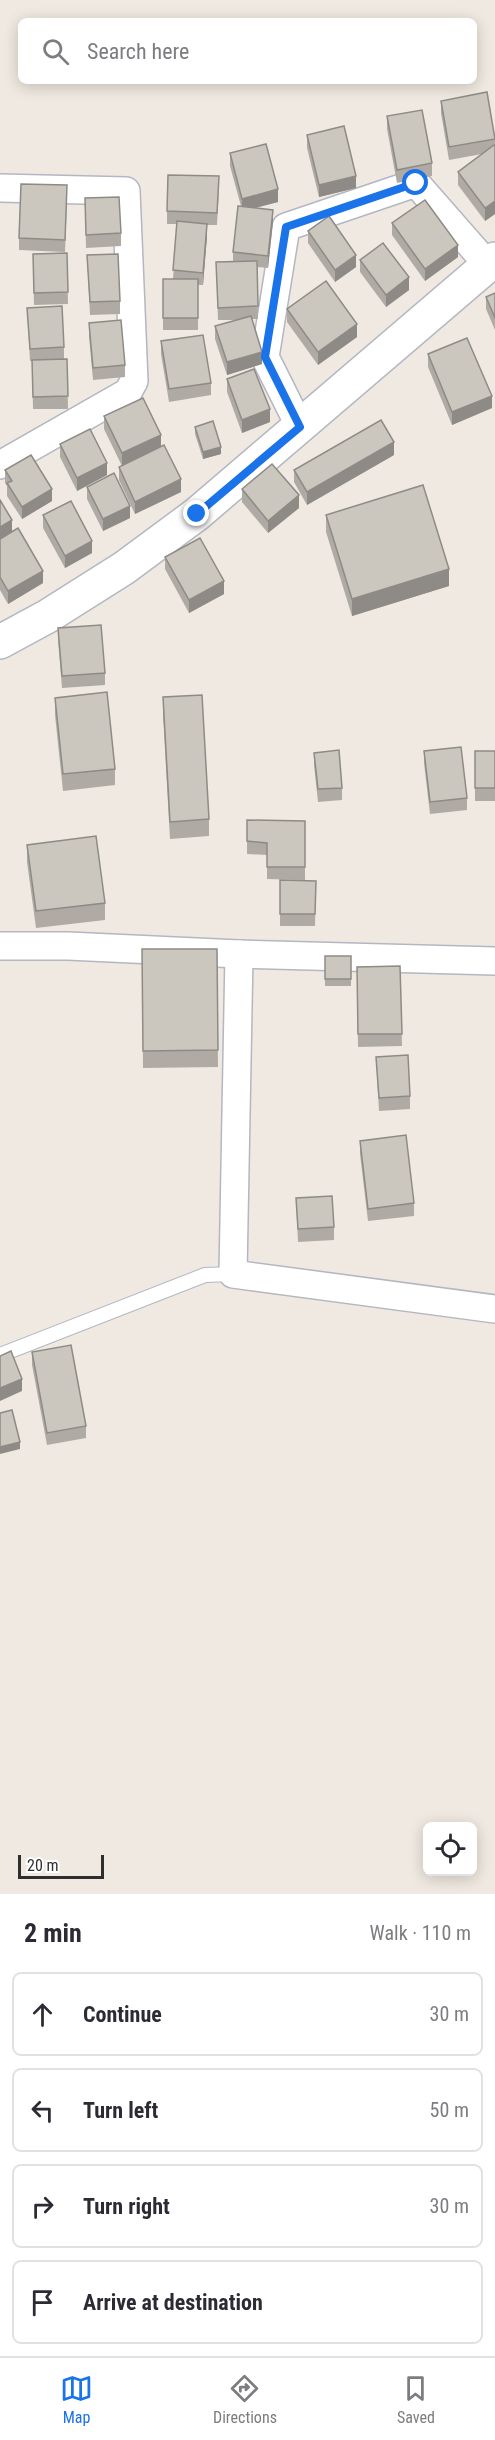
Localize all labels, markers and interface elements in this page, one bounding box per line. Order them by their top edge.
search box [18,18,477,84]
icon: search [39,35,72,68]
text: Search here [87,39,189,64]
route start [402,169,428,195]
route end [183,500,209,526]
map controls [423,1822,477,1876]
button: locate [423,1822,477,1876]
scale bar [18,1852,104,1880]
text: 20 m [27,1856,59,1875]
text: 2 min [24,1918,82,1948]
text: Walk · 110 m [370,1921,471,1945]
icon: ahead [26,1998,59,2031]
text: Continue [83,2002,162,2027]
text: 30 m [430,2002,469,2026]
icon: left [26,2094,59,2127]
text: Turn left [83,2098,158,2123]
text: 50 m [430,2098,469,2122]
icon: right [26,2190,59,2223]
text: Turn right [83,2194,170,2219]
text: 30 m [430,2194,469,2218]
icon: arrive [26,2286,59,2319]
text: Arrive at destination [83,2290,263,2315]
tab: Map [60,2372,93,2427]
tab: Directions [213,2372,277,2427]
tab: Saved [397,2372,435,2427]

